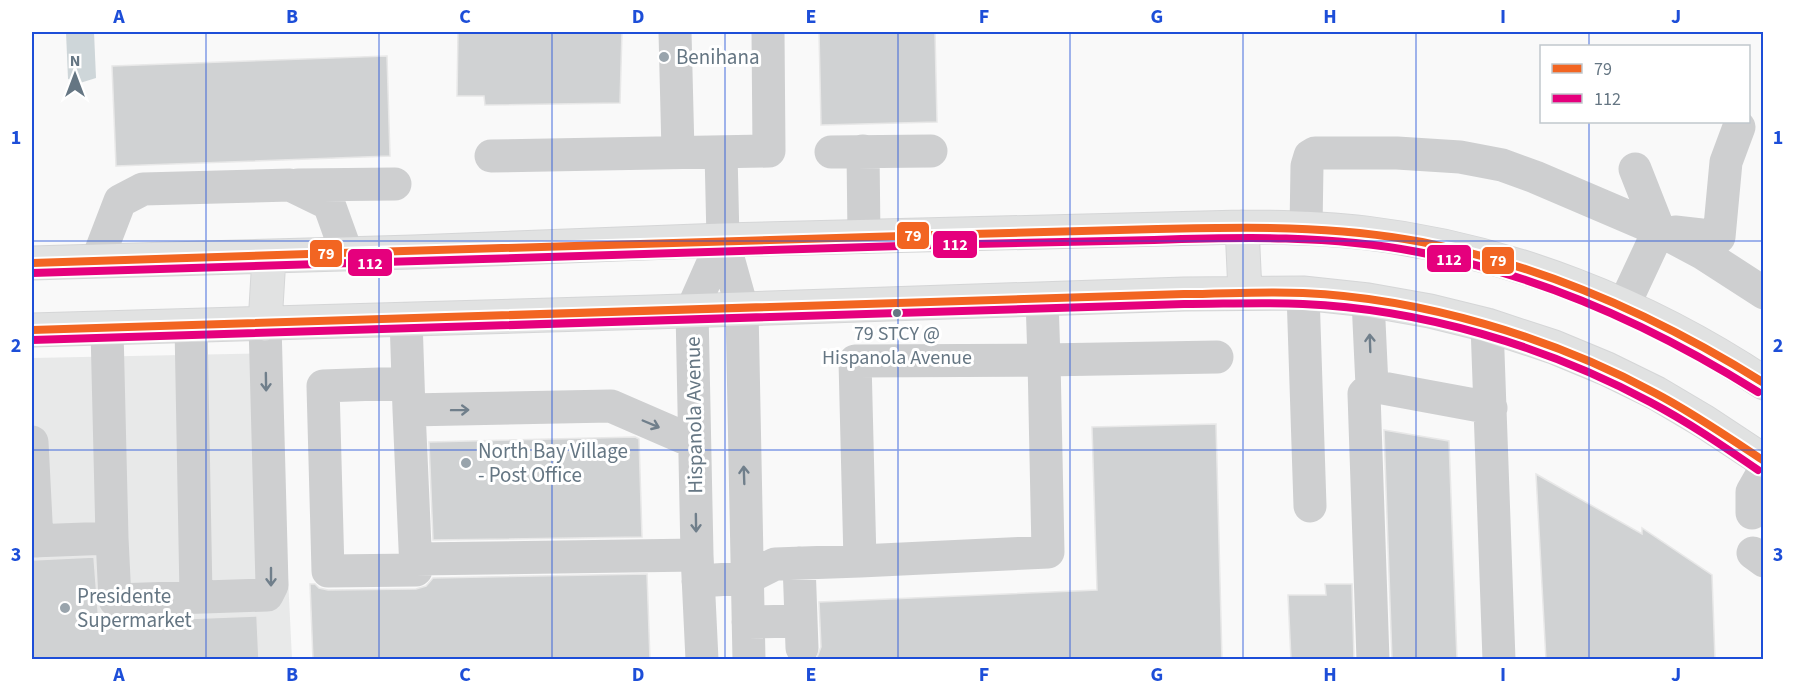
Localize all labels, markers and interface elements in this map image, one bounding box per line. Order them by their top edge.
text: A [112,3,125,31]
text: B [286,3,298,31]
text: C [459,3,471,31]
text: D [632,3,644,31]
text: E [806,3,816,31]
text: F [979,3,989,31]
text: G [1151,3,1163,31]
text: H [1323,3,1337,31]
text: I [1500,3,1506,31]
text: J [1671,3,1681,31]
place label: Benihana [676,42,760,72]
north arrow [45,45,105,105]
legend [1540,45,1750,123]
text: N [70,50,80,72]
marker: Benihana [657,50,671,64]
text: 79 [1594,57,1612,82]
text: 112 [1594,87,1621,112]
text: 1 [11,124,21,152]
text: 1 [1773,124,1783,152]
line badge: 79 [896,221,930,250]
text: 79 [905,225,921,247]
line badge: 112 [932,230,978,259]
text: 112 [942,234,968,256]
line badge: 79 [309,239,343,268]
text: 79 [318,243,334,265]
line badge: 112 [1426,244,1472,273]
line badge: 79 [1481,246,1515,275]
line badge: 112 [347,248,393,277]
text: 112 [1436,249,1462,271]
text: 79 [1490,250,1506,272]
text: 112 [357,253,383,275]
marker: 79 STCY @ Hispanola Avenue [891,307,903,319]
place label: 79 STCY @ Hispanola Avenue [822,320,972,372]
text: 2 [11,332,21,360]
text: 2 [1773,332,1783,360]
one-way arrow [1365,334,1376,354]
street label: Hispanola Avenue [678,336,710,494]
one-way arrow [261,371,272,391]
one-way arrow [450,404,470,416]
one-way arrow [641,419,660,430]
place label: North Bay Village - Post Office [478,436,628,490]
marker: North Bay Village - Post Office [459,456,473,470]
one-way arrow [739,466,750,486]
one-way arrow [690,512,702,532]
text: 3 [11,541,21,569]
text: 3 [1773,541,1783,569]
one-way arrow [265,566,277,586]
place label: Presidente Supermarket [77,581,192,635]
marker: Presidente Supermarket [58,601,72,615]
text: A [112,661,125,689]
text: B [286,661,298,689]
text: C [459,661,471,689]
text: D [632,661,644,689]
text: E [806,661,816,689]
text: F [979,661,989,689]
text: G [1151,661,1163,689]
text: H [1323,661,1337,689]
text: I [1500,661,1506,689]
text: J [1671,661,1681,689]

